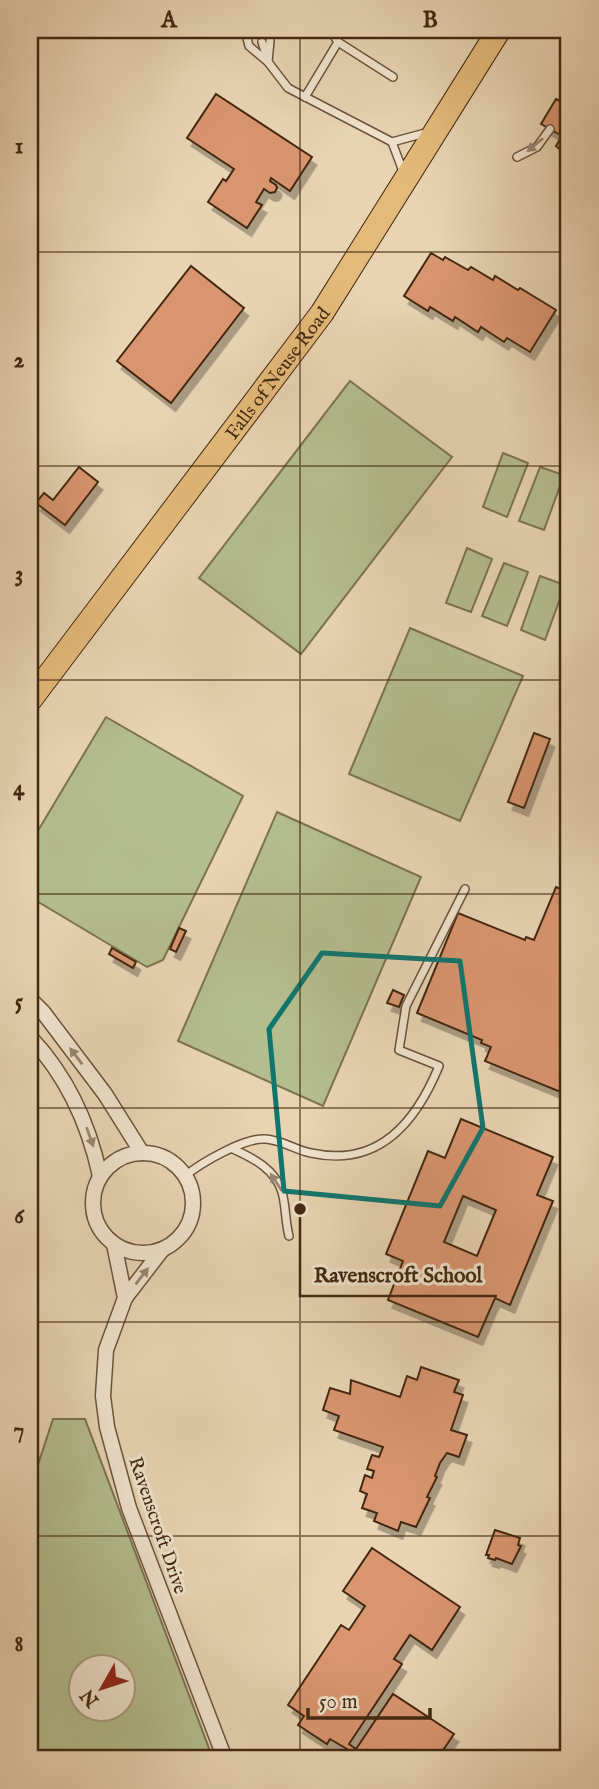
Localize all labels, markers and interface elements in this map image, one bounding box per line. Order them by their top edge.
text: A [160,6,178,35]
text: B [422,6,438,35]
text: 1 [15,132,23,161]
one-way arrow [526,137,544,153]
street label: Falls of Neuse Road [221,302,337,445]
text: 2 [14,346,25,375]
text: 3 [15,560,23,589]
text: 4 [13,774,25,803]
text: 5 [15,988,24,1017]
one-way arrow [69,1047,83,1065]
one-way arrow [85,1127,96,1148]
one-way arrow [269,1173,282,1192]
text: 6 [14,1202,25,1231]
callout: Ravenscroft School [300,1254,497,1296]
text: Ravenscroft School [314,1263,484,1290]
one-way arrow [134,1268,149,1285]
text: 7 [14,1416,24,1445]
street label: Ravenscroft Drive [122,1454,192,1598]
text: 8 [14,1630,24,1659]
north arrow [66,1652,136,1722]
scale bar [308,1677,431,1721]
text: N [75,1683,105,1712]
text: 50 m [319,1689,358,1716]

